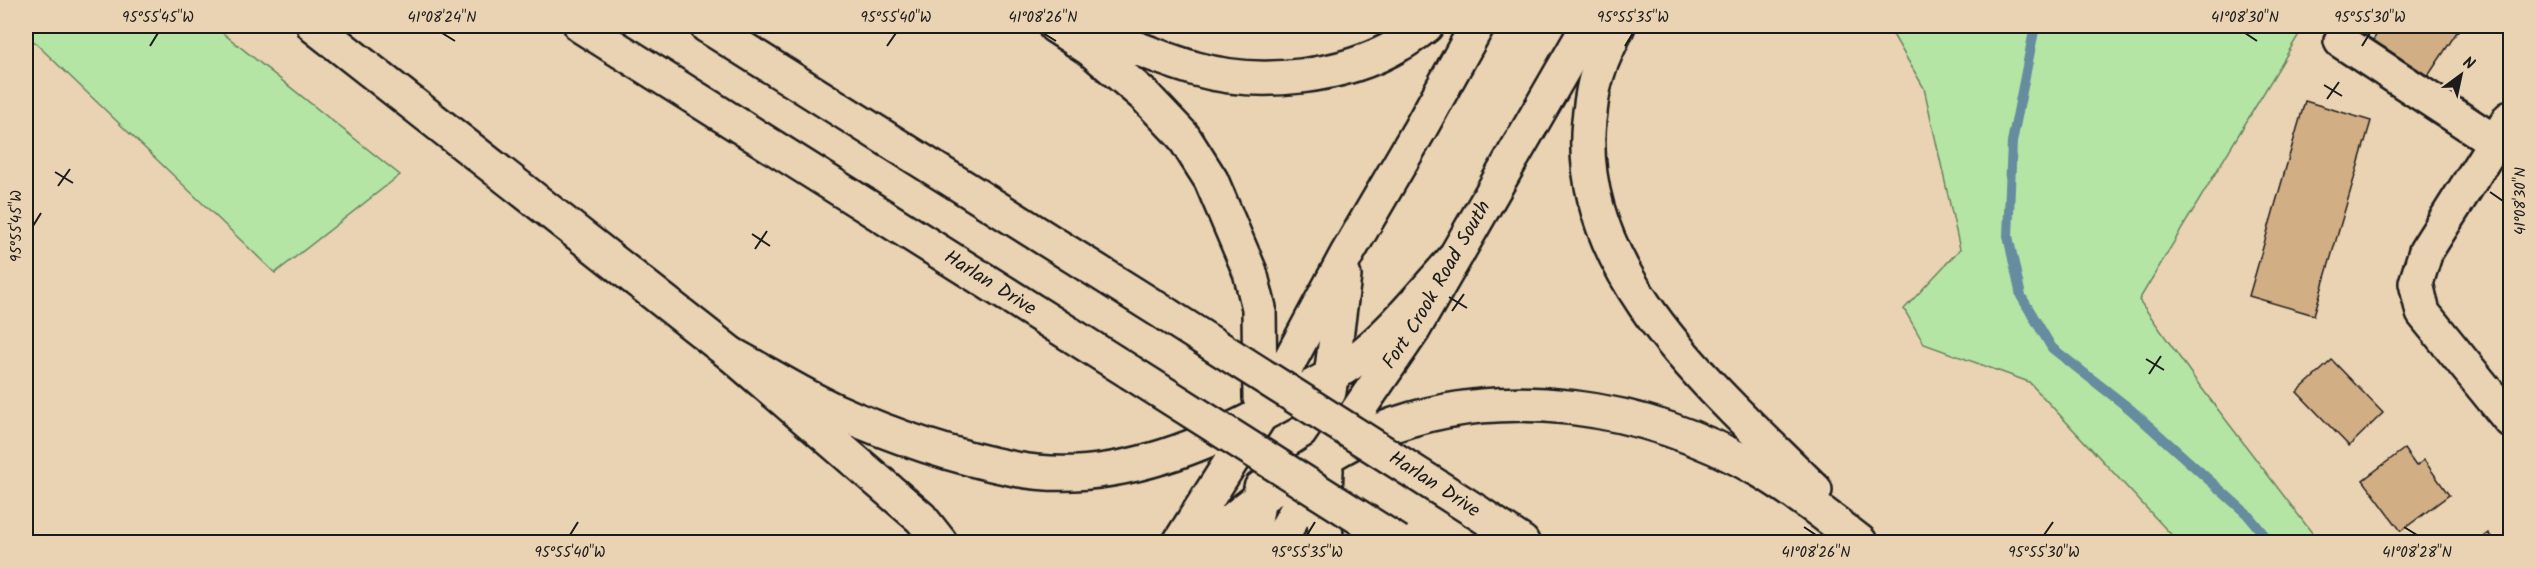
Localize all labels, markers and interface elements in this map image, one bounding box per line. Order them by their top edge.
text: 95°55'45"W [122,6,194,30]
text: 41°08'24"N [408,6,476,30]
text: 95°55'40"W [860,6,932,30]
text: 41°08'26"N [1009,6,1077,30]
text: 95°55'35"W [1597,6,1669,30]
text: 41°08'30"N [2211,6,2279,30]
text: 95°55'30"W [2334,6,2406,30]
north arrow [2431,45,2491,105]
text: N [2457,50,2479,77]
text: 41°08'30"N [2509,167,2533,235]
text: 95°55'45"W [5,190,29,262]
street label: Fort Crook Road South [1374,195,1500,376]
street label: Harlan Drive [937,242,1042,325]
street label: Harlan Drive [1382,443,1486,527]
text: 95°55'40"W [534,541,606,565]
text: 95°55'35"W [1271,541,1343,565]
text: 41°08'26"N [1782,541,1850,565]
text: 95°55'30"W [2008,541,2080,565]
text: 41°08'28"N [2382,541,2452,565]

